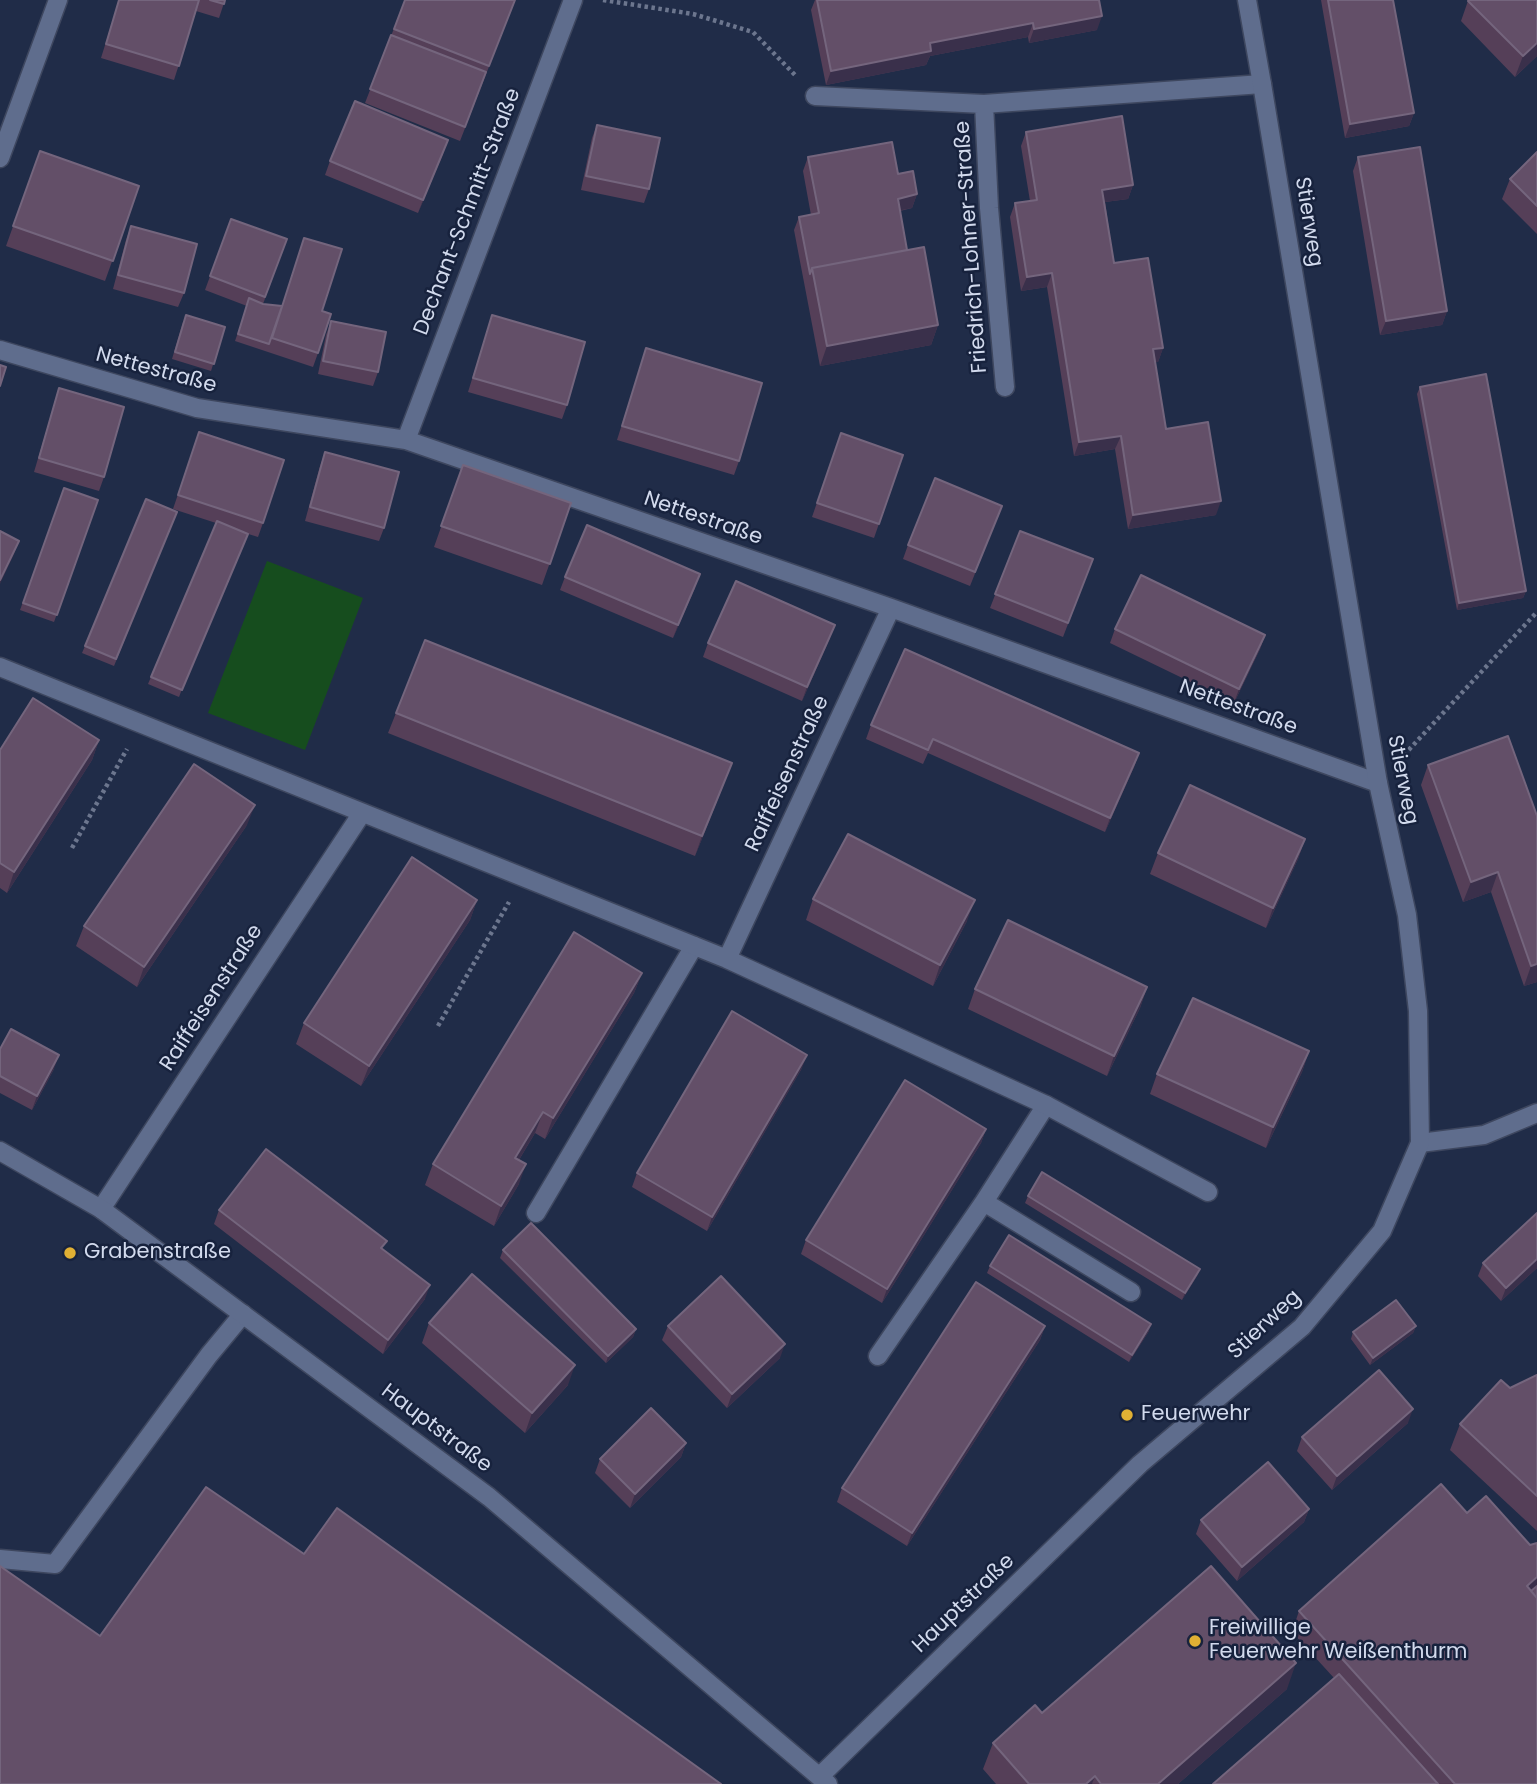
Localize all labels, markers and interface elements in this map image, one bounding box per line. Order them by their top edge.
street label: Dechant-Schmitt-Straße [409,85,527,339]
street label: Friedrich-Lohner-Straße [951,120,993,374]
street label: Stierweg [1288,175,1328,269]
street label: Nettestraße [93,343,219,399]
street label: Nettestraße [640,487,766,551]
street label: Nettestraße [1175,675,1301,741]
street label: Raiffeisenstraße [741,692,835,856]
street label: Stierweg [1381,733,1423,827]
street label: Raiffeisenstraße [155,920,269,1076]
place label: Grabenstraße [84,1240,231,1266]
marker: Grabenstraße [62,1245,78,1261]
street label: Stierweg [1223,1285,1307,1365]
street label: Hauptstraße [376,1379,496,1479]
place label: Feuerwehr [1141,1402,1250,1428]
marker: Feuerwehr [1119,1407,1135,1423]
street label: Hauptstraße [908,1549,1020,1659]
place label: Freiwillige Feuerwehr Weißenthurm [1209,1616,1467,1666]
marker: Freiwillige Feuerwehr Weißenthurm [1187,1633,1203,1649]

